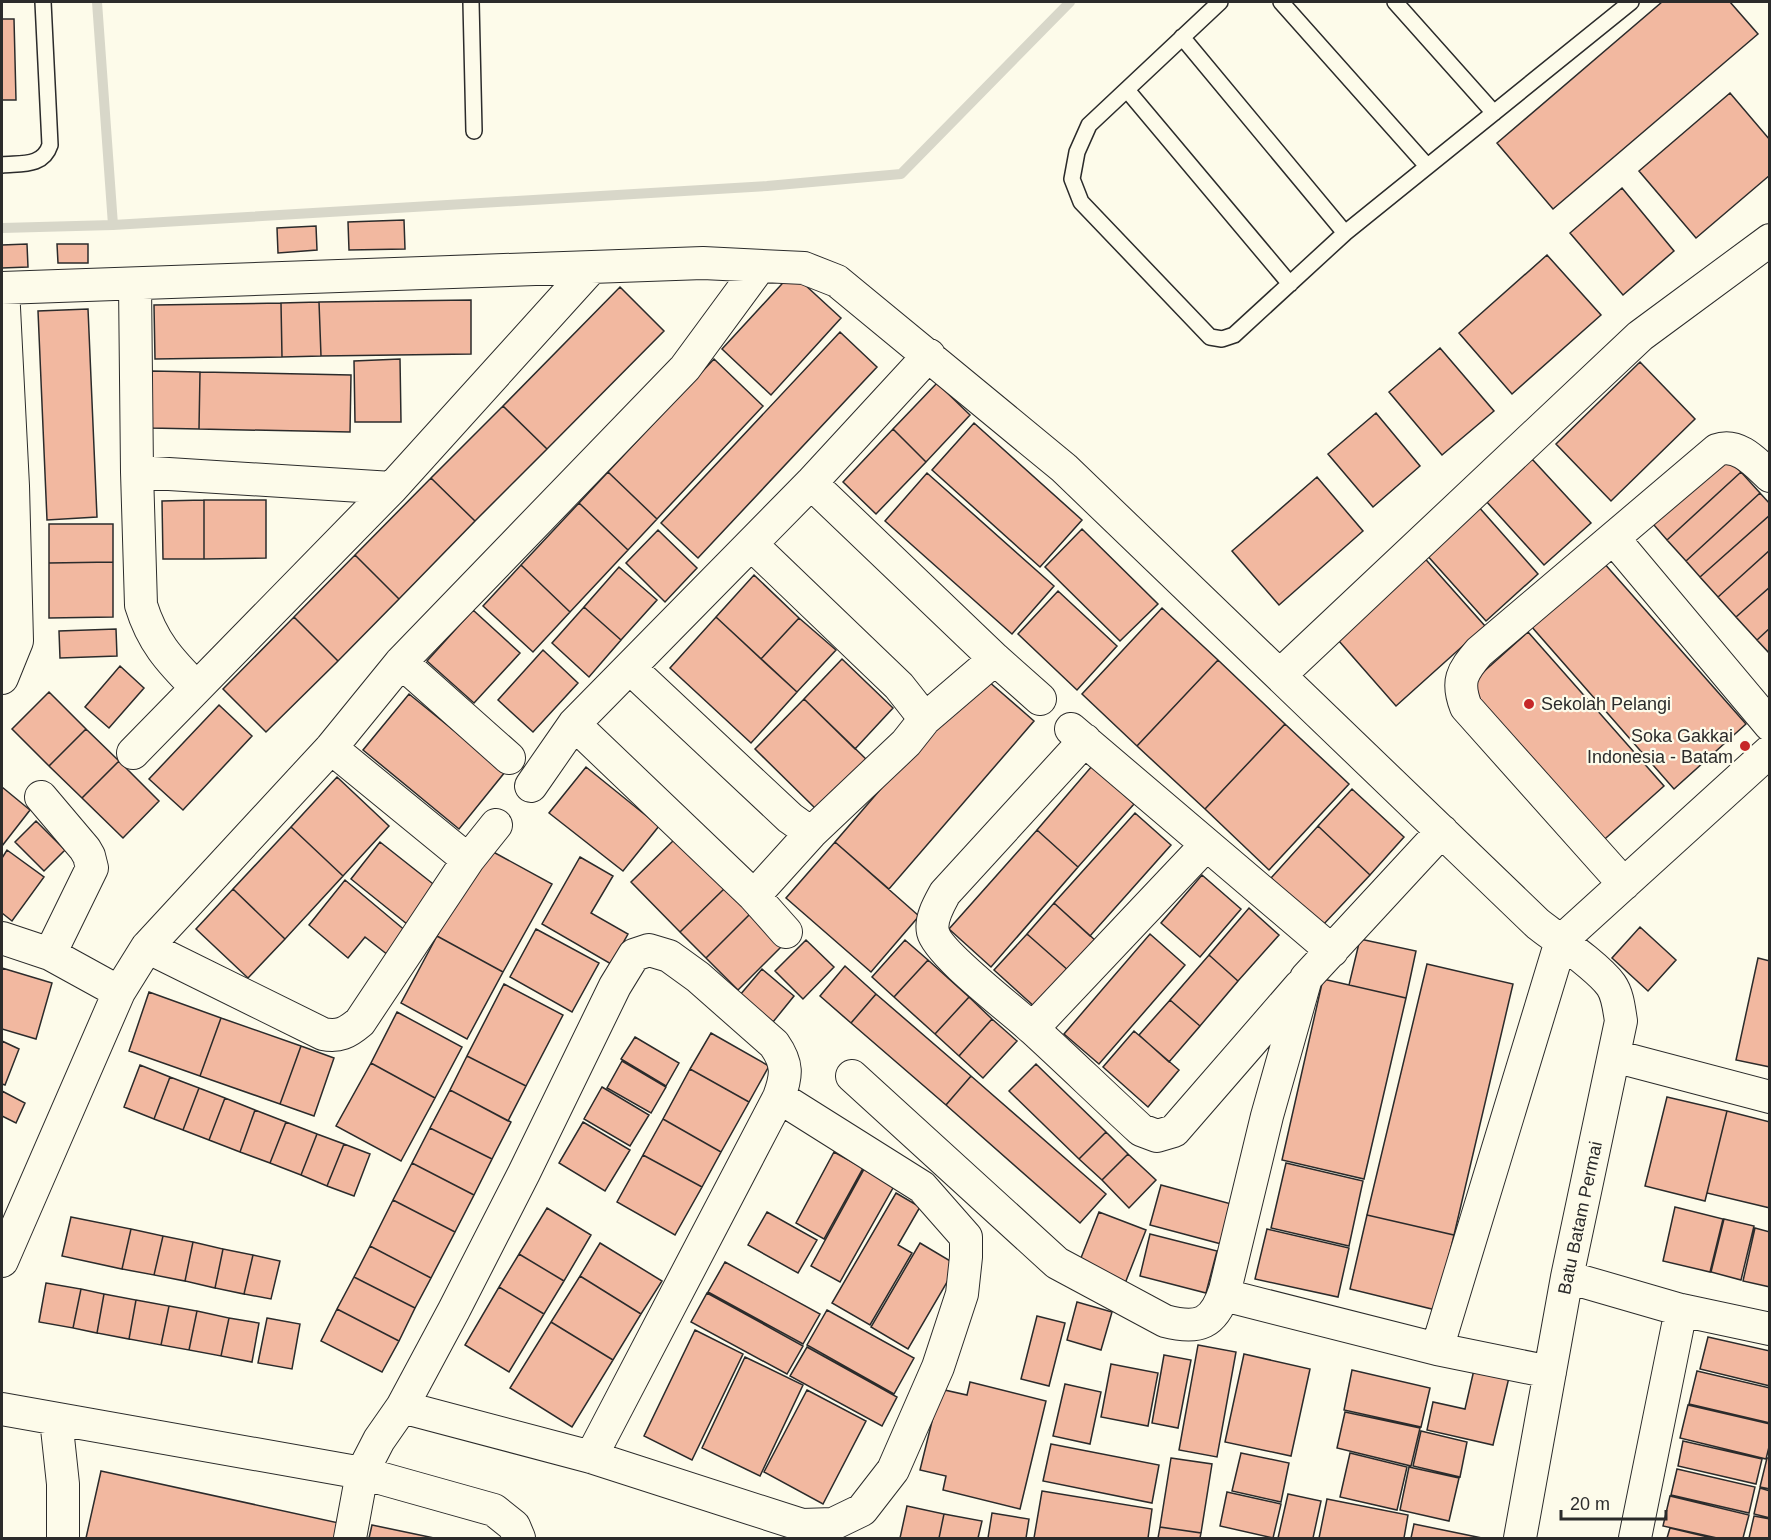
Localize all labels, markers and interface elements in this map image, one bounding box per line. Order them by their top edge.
place label: Sekolah Pelangi [1541,694,1671,714]
marker: Sekolah Pelangi [1522,697,1536,711]
place label: Soka Gakkai Indonesia - Batam [1587,726,1733,767]
marker: Soka Gakkai Indonesia - Batam [1738,739,1752,753]
street label: Batu Batam Permai [1554,1140,1606,1296]
scale bar [1561,1483,1666,1521]
text: 20 m [1570,1494,1610,1514]

